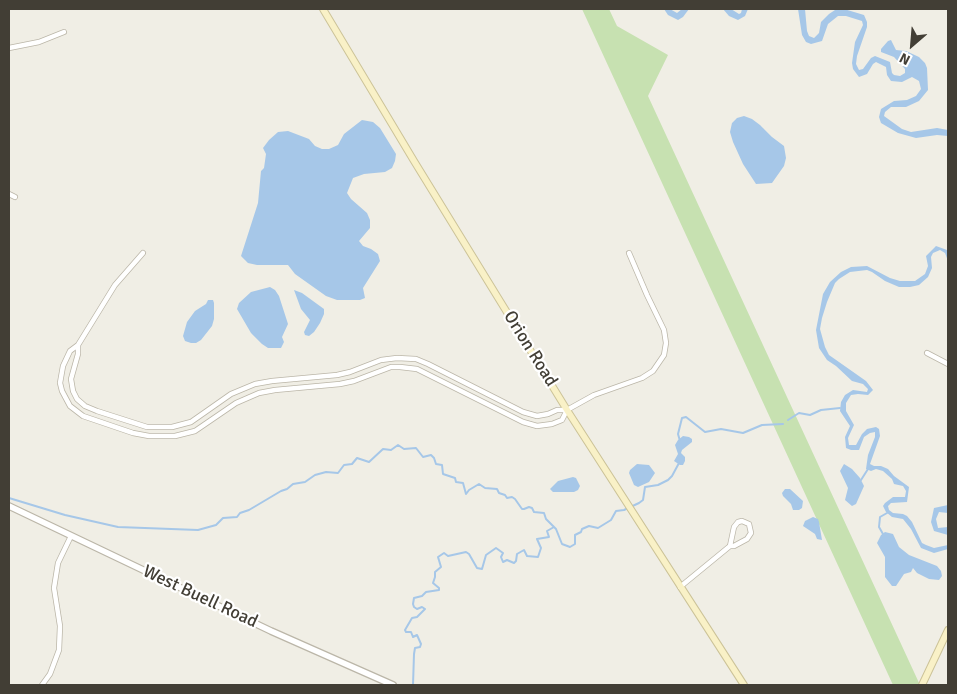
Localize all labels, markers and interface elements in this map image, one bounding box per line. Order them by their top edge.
north arrow [887,20,937,70]
text: N [897,49,913,69]
street label: Orion Road [498,307,562,391]
street label: West Buell Road [139,561,261,633]

